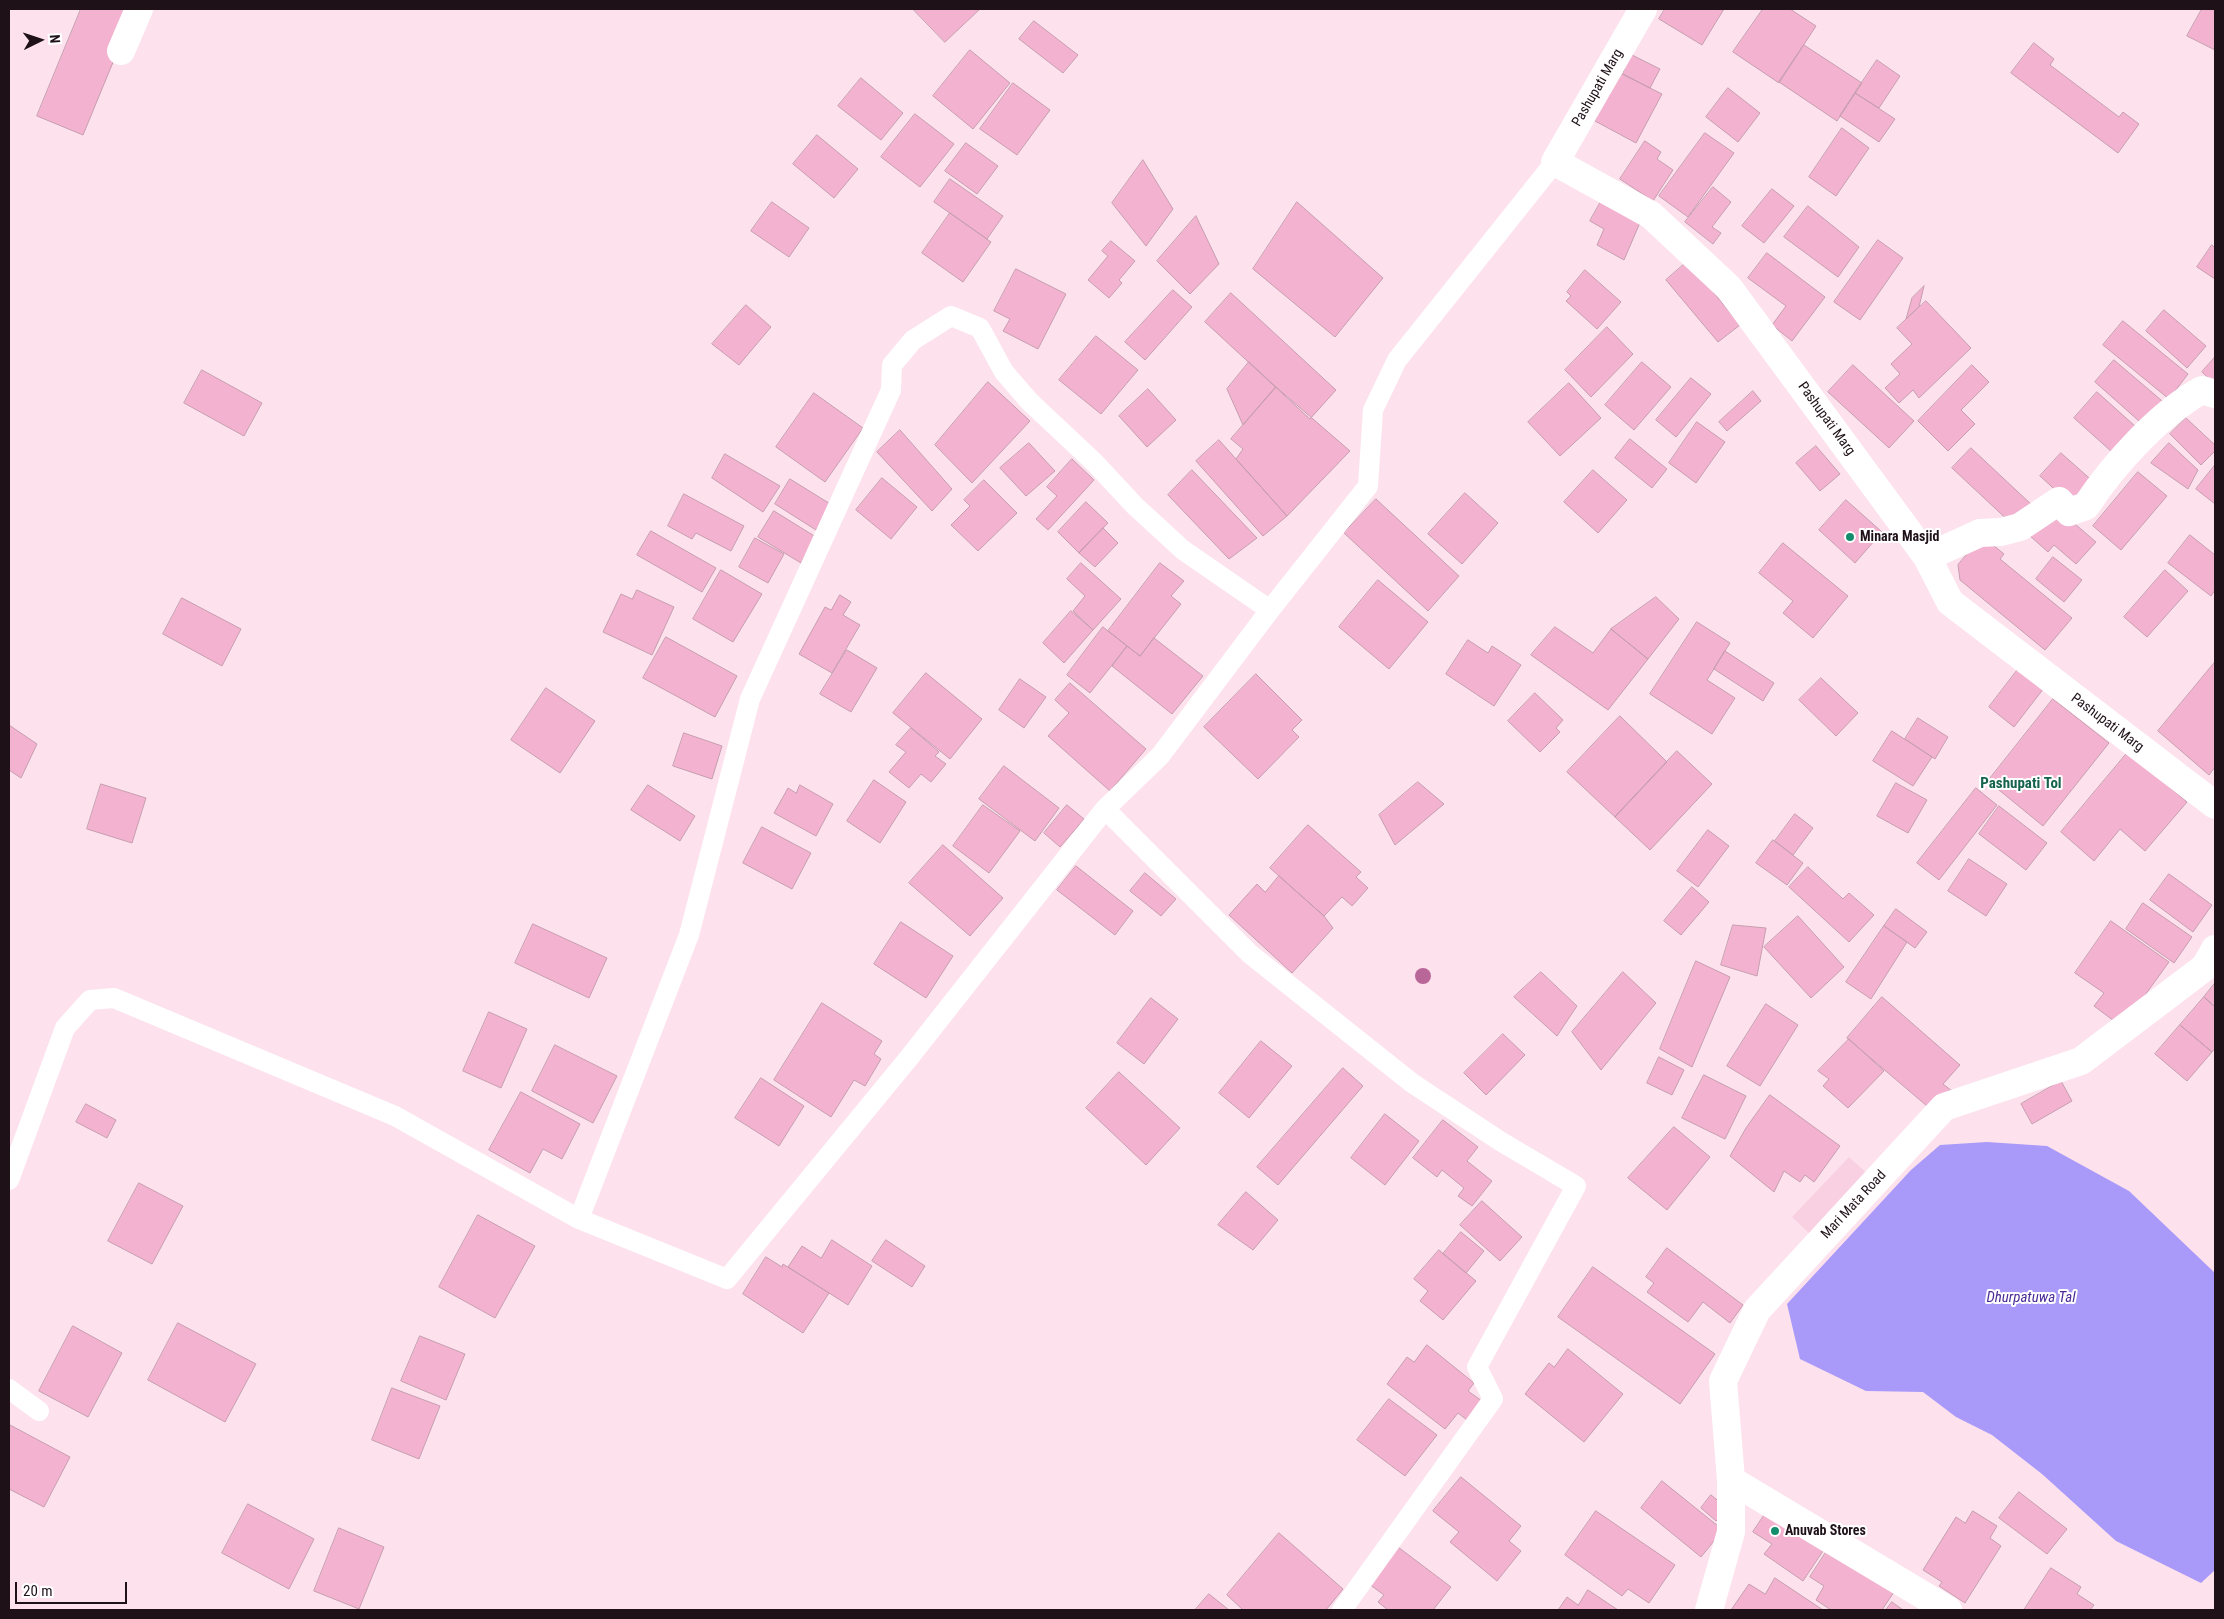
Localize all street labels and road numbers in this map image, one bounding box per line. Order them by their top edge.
street label: Pashupati Marg [1569,46,1627,130]
street label: Pashupati Marg [1794,379,1858,459]
street label: Pashupati Marg [2067,690,2147,756]
street label: Mari Mata Road [1818,1167,1890,1243]

